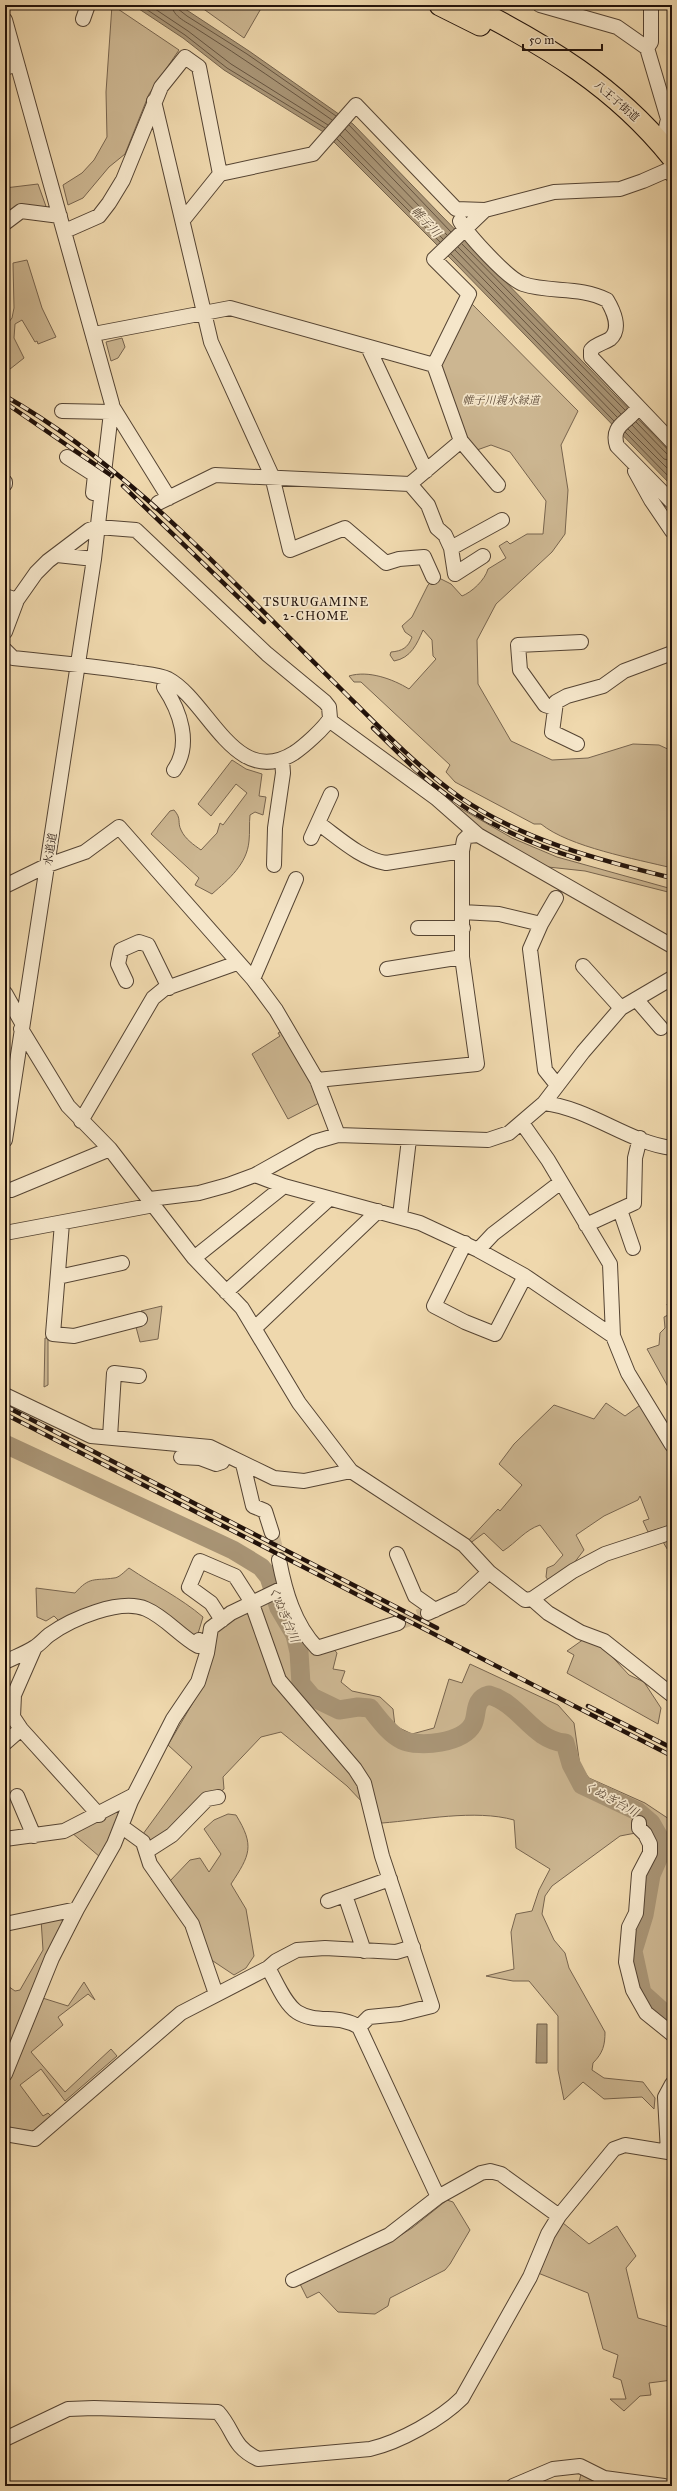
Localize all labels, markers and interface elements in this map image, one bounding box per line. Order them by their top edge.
scale bar [523,26,602,52]
text: 50 m [529,33,554,47]
street label: 八王子街道 [592,78,642,124]
water label: 帷子川 [409,204,445,241]
park label: 帷子川親水緑道 [463,394,541,407]
district label: TSURUGAMINE 2-CHOME [263,595,369,623]
street label: 水道道 [41,832,59,866]
water label: くぬぎ台川 [266,1584,303,1646]
water label: くぬぎ台川 [581,1778,642,1821]

